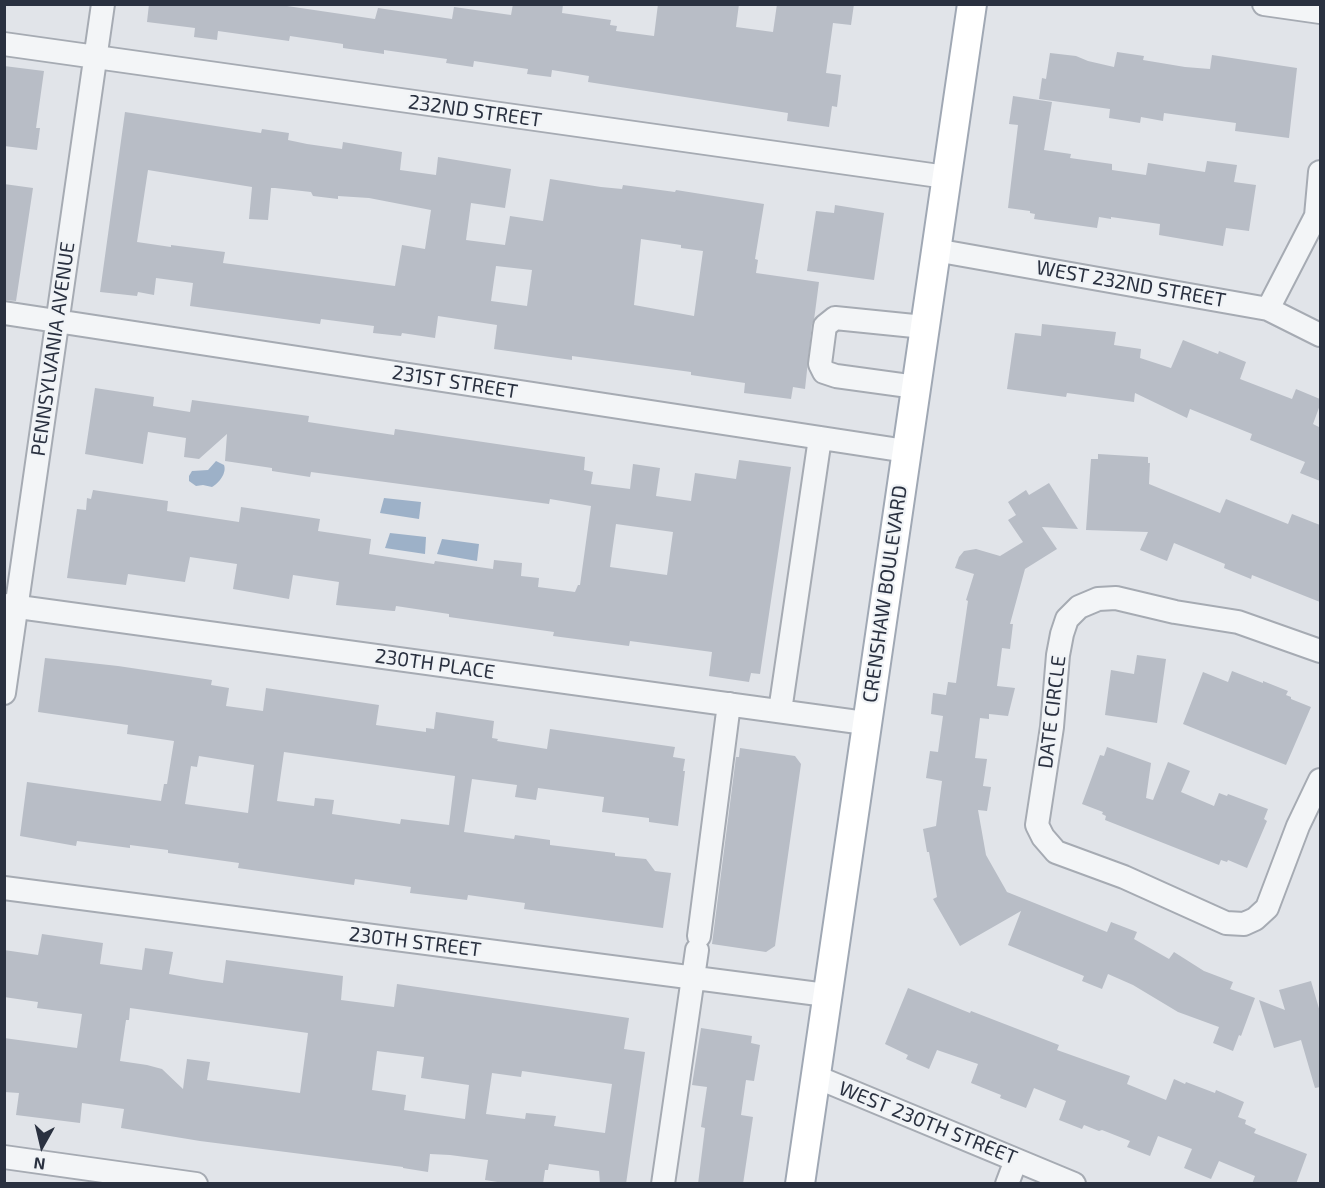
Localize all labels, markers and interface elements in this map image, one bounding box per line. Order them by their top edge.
street label: 232ND STREET [407,90,543,132]
street label: PENNSYLVANIA AVENUE [26,240,80,458]
street label: WEST 232ND STREET [1034,256,1228,312]
street label: 231ST STREET [390,360,520,404]
street label: CRENSHAW BOULEVARD [858,484,912,704]
street label: 230TH PLACE [373,644,497,684]
street label: DATE CIRCLE [1033,654,1071,770]
street label: 230TH STREET [347,922,483,962]
street label: WEST 230TH STREET [835,1076,1021,1170]
north arrow [12,1116,72,1176]
text: N [32,1154,46,1175]

